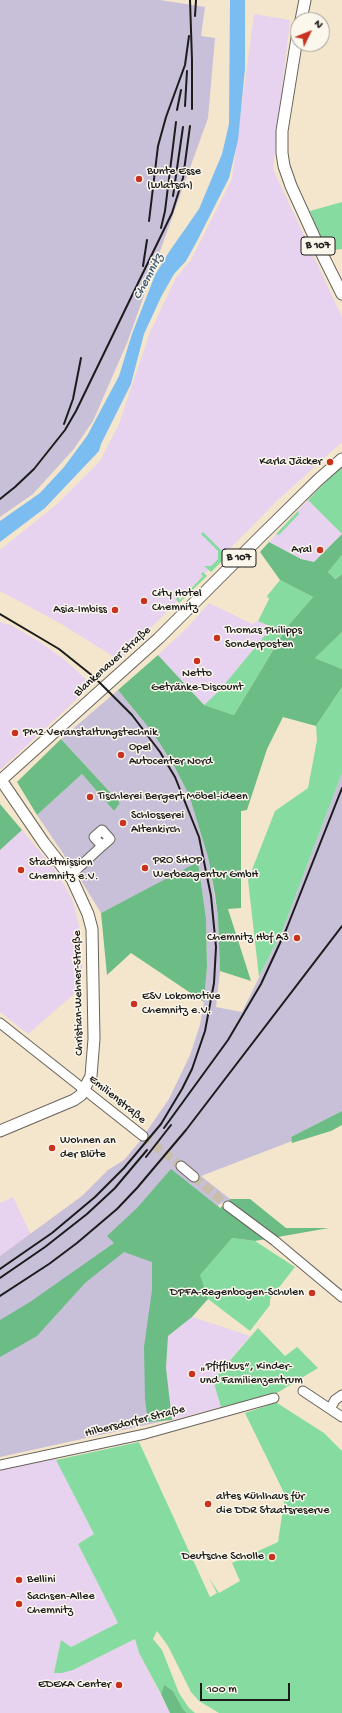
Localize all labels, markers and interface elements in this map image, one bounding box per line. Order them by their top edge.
north arrow [290,12,330,52]
text: N [311,18,325,31]
place label: Bunte Esse (Lulatsch) [147,165,201,193]
marker: Bunte Esse (Lulatsch) [134,174,144,184]
road number: B 107 [301,237,335,255]
water label: Chemnitz [130,251,168,303]
place label: Karla Jäcker [259,455,322,469]
marker: Karla Jäcker [325,457,335,467]
place label: Aral [291,543,312,557]
marker: Aral [315,545,325,555]
road number: B 107 [222,549,256,567]
place label: City Hotel Chemnitz [152,587,202,615]
marker: City Hotel Chemnitz [139,596,149,606]
place label: Asia-Imbiss [53,603,107,617]
marker: Asia-Imbiss [110,605,120,615]
street label: Blankenauer Straße [71,624,155,700]
place label: Thomas Philipps Sonderposten [225,624,302,652]
marker: Thomas Philipps Sonderposten [212,633,222,643]
marker: Netto Getränke-Discount [192,656,202,666]
place label: Netto Getränke-Discount [151,667,243,695]
place label: PM2 Veranstaltungstechnik [23,726,158,740]
marker: PM2 Veranstaltungstechnik [10,728,20,738]
place label: Opel Autocenter Nord [129,741,212,769]
marker: Opel Autocenter Nord [116,750,126,760]
place label: Tischlerei Bergert Möbel-ideen [98,790,248,804]
marker: Tischlerei Bergert Möbel-ideen [85,792,95,802]
place label: Schlosserei Altenkirch [131,809,184,837]
marker: Schlosserei Altenkirch [118,818,128,828]
place label: PRO SHOP Werbeagentur GmbH [153,854,258,882]
place label: Stadtmission Chemnitz e.V. [29,856,98,884]
marker: PRO SHOP Werbeagentur GmbH [140,863,150,873]
marker: Stadtmission Chemnitz e.V. [16,865,26,875]
street label: Christian-Wehner-Straße [71,930,87,1056]
place label: Chemnitz Hbf A3 [207,931,289,945]
marker: Chemnitz Hbf A3 [292,933,302,943]
place label: ESV Lokomotive Chemnitz e.V. [142,990,220,1018]
marker: ESV Lokomotive Chemnitz e.V. [129,999,139,1009]
street label: Emilienstraße [85,1073,149,1127]
place label: Wohnen an der Blüte [60,1134,116,1162]
marker: Wohnen an der Blüte [47,1143,57,1153]
place label: DPFA-Regenbogen-Schulen [170,1286,304,1300]
marker: DPFA-Regenbogen-Schulen [307,1288,317,1298]
place label: „Pfiffikus“, Kinder- und Familienzentrum [200,1360,303,1388]
marker: „Pfiffikus“, Kinder- und Familienzentrum [187,1369,197,1379]
street label: Hilbersdorfer Straße [83,1403,187,1441]
place label: altes Kühlhaus für die DDR Staatsreserve [216,1490,329,1518]
marker: altes Kühlhaus für die DDR Staatsreserve [203,1499,213,1509]
place label: Deutsche Scholle [182,1550,264,1564]
marker: Deutsche Scholle [267,1552,277,1562]
place label: Bellini [27,1573,56,1587]
marker: Bellini [14,1575,24,1585]
place label: Sachsen-Allee Chemnitz [27,1590,95,1618]
marker: Sachsen-Allee Chemnitz [14,1599,24,1609]
scale bar [202,1675,292,1701]
place label: EDEKA Center [38,1678,111,1692]
marker: EDEKA Center [114,1680,124,1690]
text: 100 m [207,1683,237,1697]

